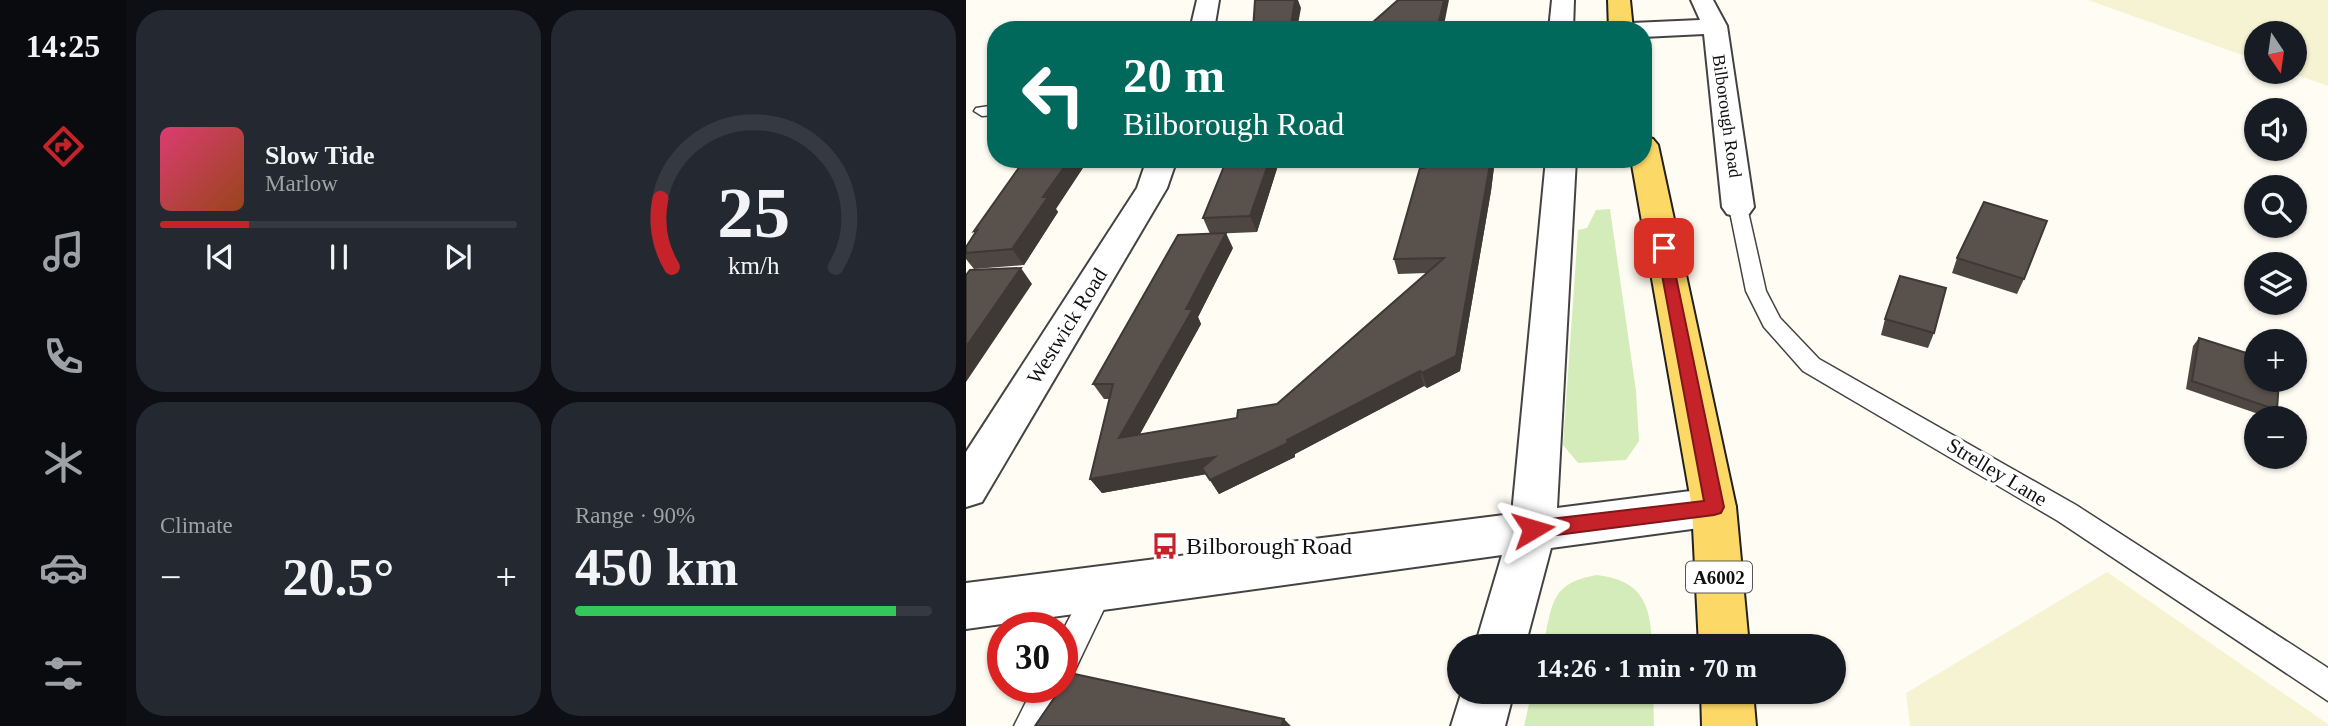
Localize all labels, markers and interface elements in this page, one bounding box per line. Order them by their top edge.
north arrow [2244,21,2306,84]
map controls [2244,21,2307,469]
text: 14:25 [26,28,100,64]
text: 20 m [1123,48,1225,103]
icon: left [1008,49,1099,140]
street label: Bilborough Road [1708,53,1746,179]
button: sound [2244,98,2307,161]
text: Bilborough Road [1123,106,1344,142]
icon: directions [39,122,88,171]
text: Slow Tide [265,141,375,170]
text: Marlow [265,171,338,196]
text: 25 [717,173,790,254]
button: search [2244,175,2307,238]
pin [1634,218,1694,278]
icon: music [39,227,88,276]
icon: arrive [1645,229,1683,267]
icon: previous [201,238,239,276]
icon: pause [320,238,358,276]
icon: next [439,238,477,276]
text: km/h [728,252,780,279]
button: layers [2244,252,2307,315]
street label: Westwick Road [1022,263,1112,388]
button: + [2244,329,2307,392]
icon: phone [39,332,88,381]
button: − [2244,406,2307,469]
street label: Strelley Lane [1943,433,2051,511]
icon: climate [39,438,88,487]
position arrow [1496,492,1570,566]
text: Range · 90% [575,503,695,528]
text: Climate [160,513,233,538]
bus stop icon: Bilborough Road [1150,531,1180,561]
place label: Bilborough Road [1186,533,1352,559]
text: 450 km [575,539,738,596]
icon: car [39,543,88,592]
text: 20.5° [283,549,394,606]
text: − [160,556,181,598]
text: + [496,556,517,598]
road number: A6002 [1686,562,1752,592]
speed limit sign: 30 [987,612,1078,703]
icon: filters [39,649,88,698]
text: 14:26 · 1 min · 70 m [1536,654,1757,683]

